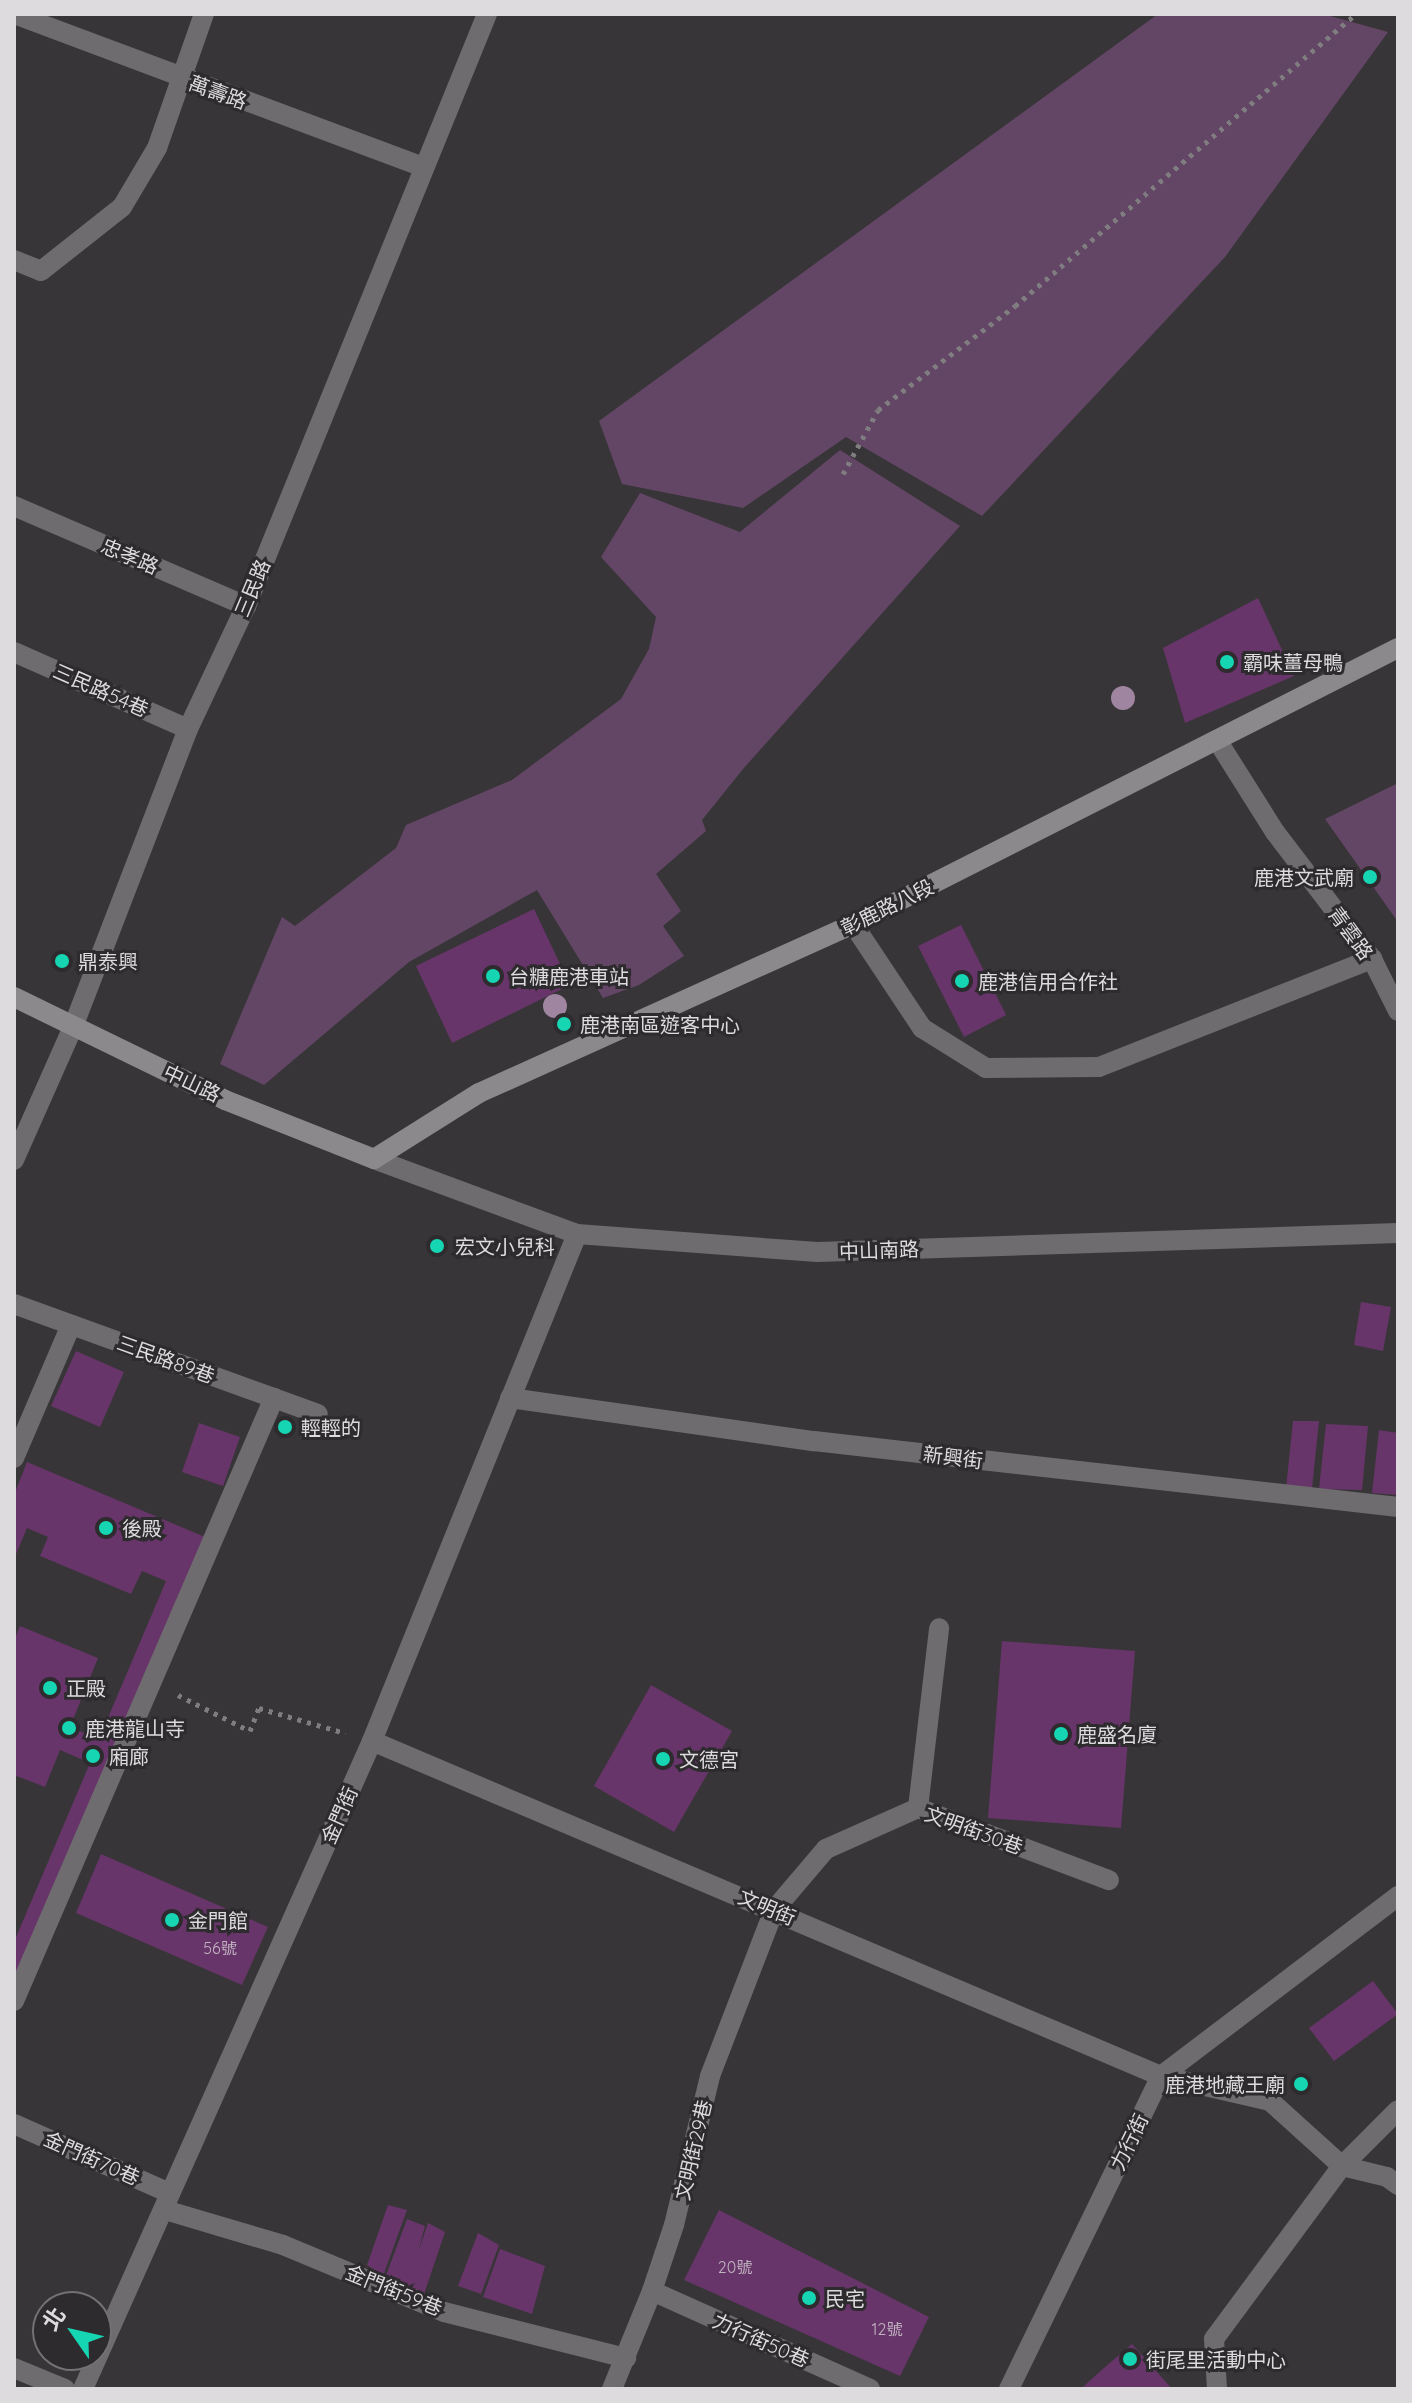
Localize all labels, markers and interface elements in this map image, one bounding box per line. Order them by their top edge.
street label: 萬壽路 [186,70,250,114]
street label: 忠孝路 [98,533,162,579]
street label: 三民路 [229,556,275,620]
place label: 霸味薑母鴨 [1243,650,1343,674]
marker: 霸味薑母鴨 [1218,653,1236,671]
street label: 三民路54巷 [50,658,152,722]
place label: 鹿港文武廟 [1254,865,1354,889]
marker: 鹿港文武廟 [1361,868,1379,886]
street label: 彰鹿路八段 [837,874,937,940]
street label: 青雲路 [1324,902,1378,964]
place label: 鼎泰興 [78,949,138,973]
marker: 鼎泰興 [53,952,71,970]
place label: 台糖鹿港車站 [509,964,629,988]
marker: 台糖鹿港車站 [484,967,502,985]
place label: 鹿港信用合作社 [978,969,1118,993]
marker: 鹿港信用合作社 [953,972,971,990]
place label: 鹿港南區遊客中心 [580,1012,740,1036]
marker: 鹿港南區遊客中心 [555,1015,573,1033]
street label: 中山路 [160,1059,224,1107]
place label: 宏文小兒科 [455,1234,555,1258]
marker: 宏文小兒科 [426,1235,448,1257]
street label: 中山南路 [839,1237,919,1263]
street label: 三民路89巷 [114,1330,218,1388]
place label: 輕輕的 [301,1415,361,1439]
marker: 輕輕的 [276,1418,294,1436]
street label: 新興街 [922,1441,984,1473]
place label: 後殿 [122,1516,162,1540]
marker: 後殿 [97,1519,115,1537]
place label: 正殿 [66,1676,106,1700]
marker: 正殿 [41,1679,59,1697]
place label: 鹿港龍山寺 [85,1716,185,1740]
marker: 鹿港龍山寺 [60,1719,78,1737]
place label: 鹿盛名廈 [1077,1722,1157,1746]
marker: 鹿盛名廈 [1052,1725,1070,1743]
place label: 廂廊 [109,1744,149,1768]
marker: 廂廊 [84,1747,102,1765]
place label: 文德宮 [679,1747,739,1771]
marker: 文德宮 [654,1750,672,1768]
street label: 金門街 [316,1783,362,1847]
street label: 文明街30巷 [922,1801,1026,1859]
street label: 文明街 [735,1884,799,1930]
place label: 金門館 [188,1908,248,1932]
marker: 金門館 [163,1911,181,1929]
house number: 56號 [203,1938,237,1958]
place label: 鹿港地藏王廟 [1165,2072,1285,2096]
marker: 鹿港地藏王廟 [1292,2075,1310,2093]
street label: 文明街29巷 [670,2097,716,2203]
street label: 力行街 [1105,2110,1153,2174]
street label: 金門街70巷 [40,2126,144,2190]
house number: 20號 [718,2257,752,2277]
street label: 金門街59巷 [342,2260,446,2320]
place label: 民宅 [825,2286,865,2310]
marker: 民宅 [800,2289,818,2307]
north arrow [32,2291,112,2371]
text: 北 [36,2302,72,2336]
street label: 力行街50巷 [709,2308,813,2372]
house number: 12號 [872,2319,902,2339]
place label: 街尾里活動中心 [1146,2347,1286,2371]
marker: 街尾里活動中心 [1121,2350,1139,2368]

